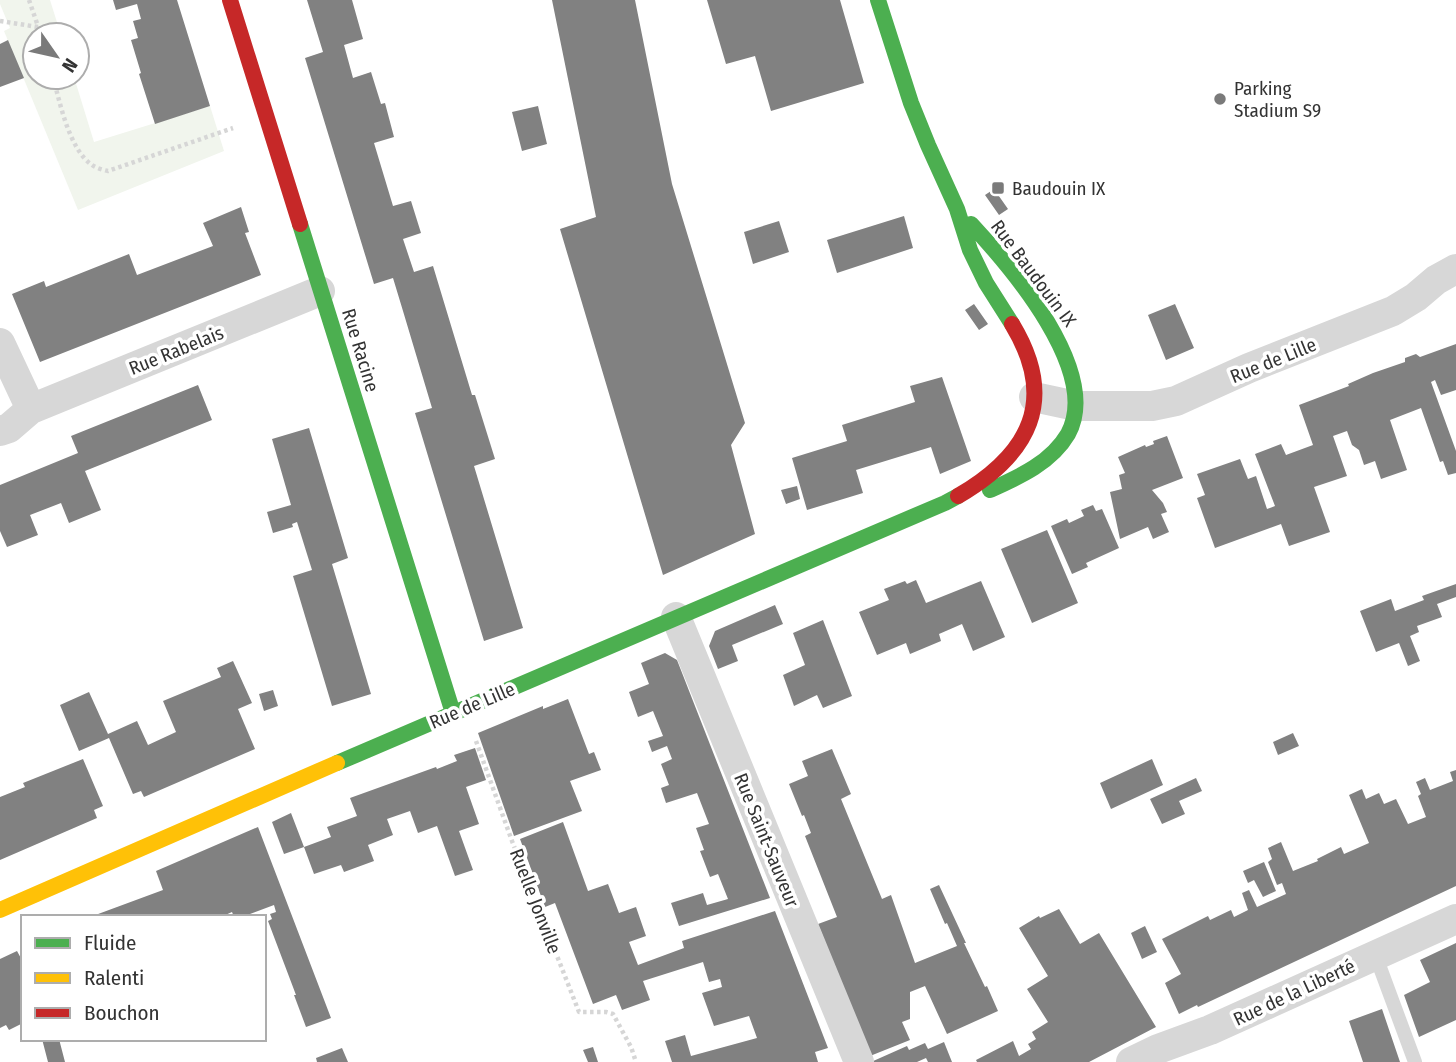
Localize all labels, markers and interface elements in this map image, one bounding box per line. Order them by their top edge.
north arrow [21,21,91,91]
text: N [57,54,82,76]
place label: Parking Stadium S9 [1234,77,1321,122]
marker: Parking Stadium S9 [1212,91,1228,107]
place label: Baudouin IX [1012,177,1106,200]
marker: Baudouin IX [990,180,1006,196]
street label: Rue Baudouin IX [986,215,1082,332]
street label: Rue Racine [337,306,384,395]
street label: Rue Rabelais [125,321,227,380]
street label: Rue de Lille [1227,333,1320,388]
street label: Rue de Lille [426,677,518,734]
street label: Rue Saint-Sauveur [729,770,804,911]
street label: Ruelle Jonville [505,845,566,957]
legend [21,915,266,1041]
text: Fluide [84,930,136,956]
street label: Rue de la Liberté [1230,954,1359,1031]
text: Ralenti [84,965,144,991]
text: Bouchon [84,1000,160,1026]

